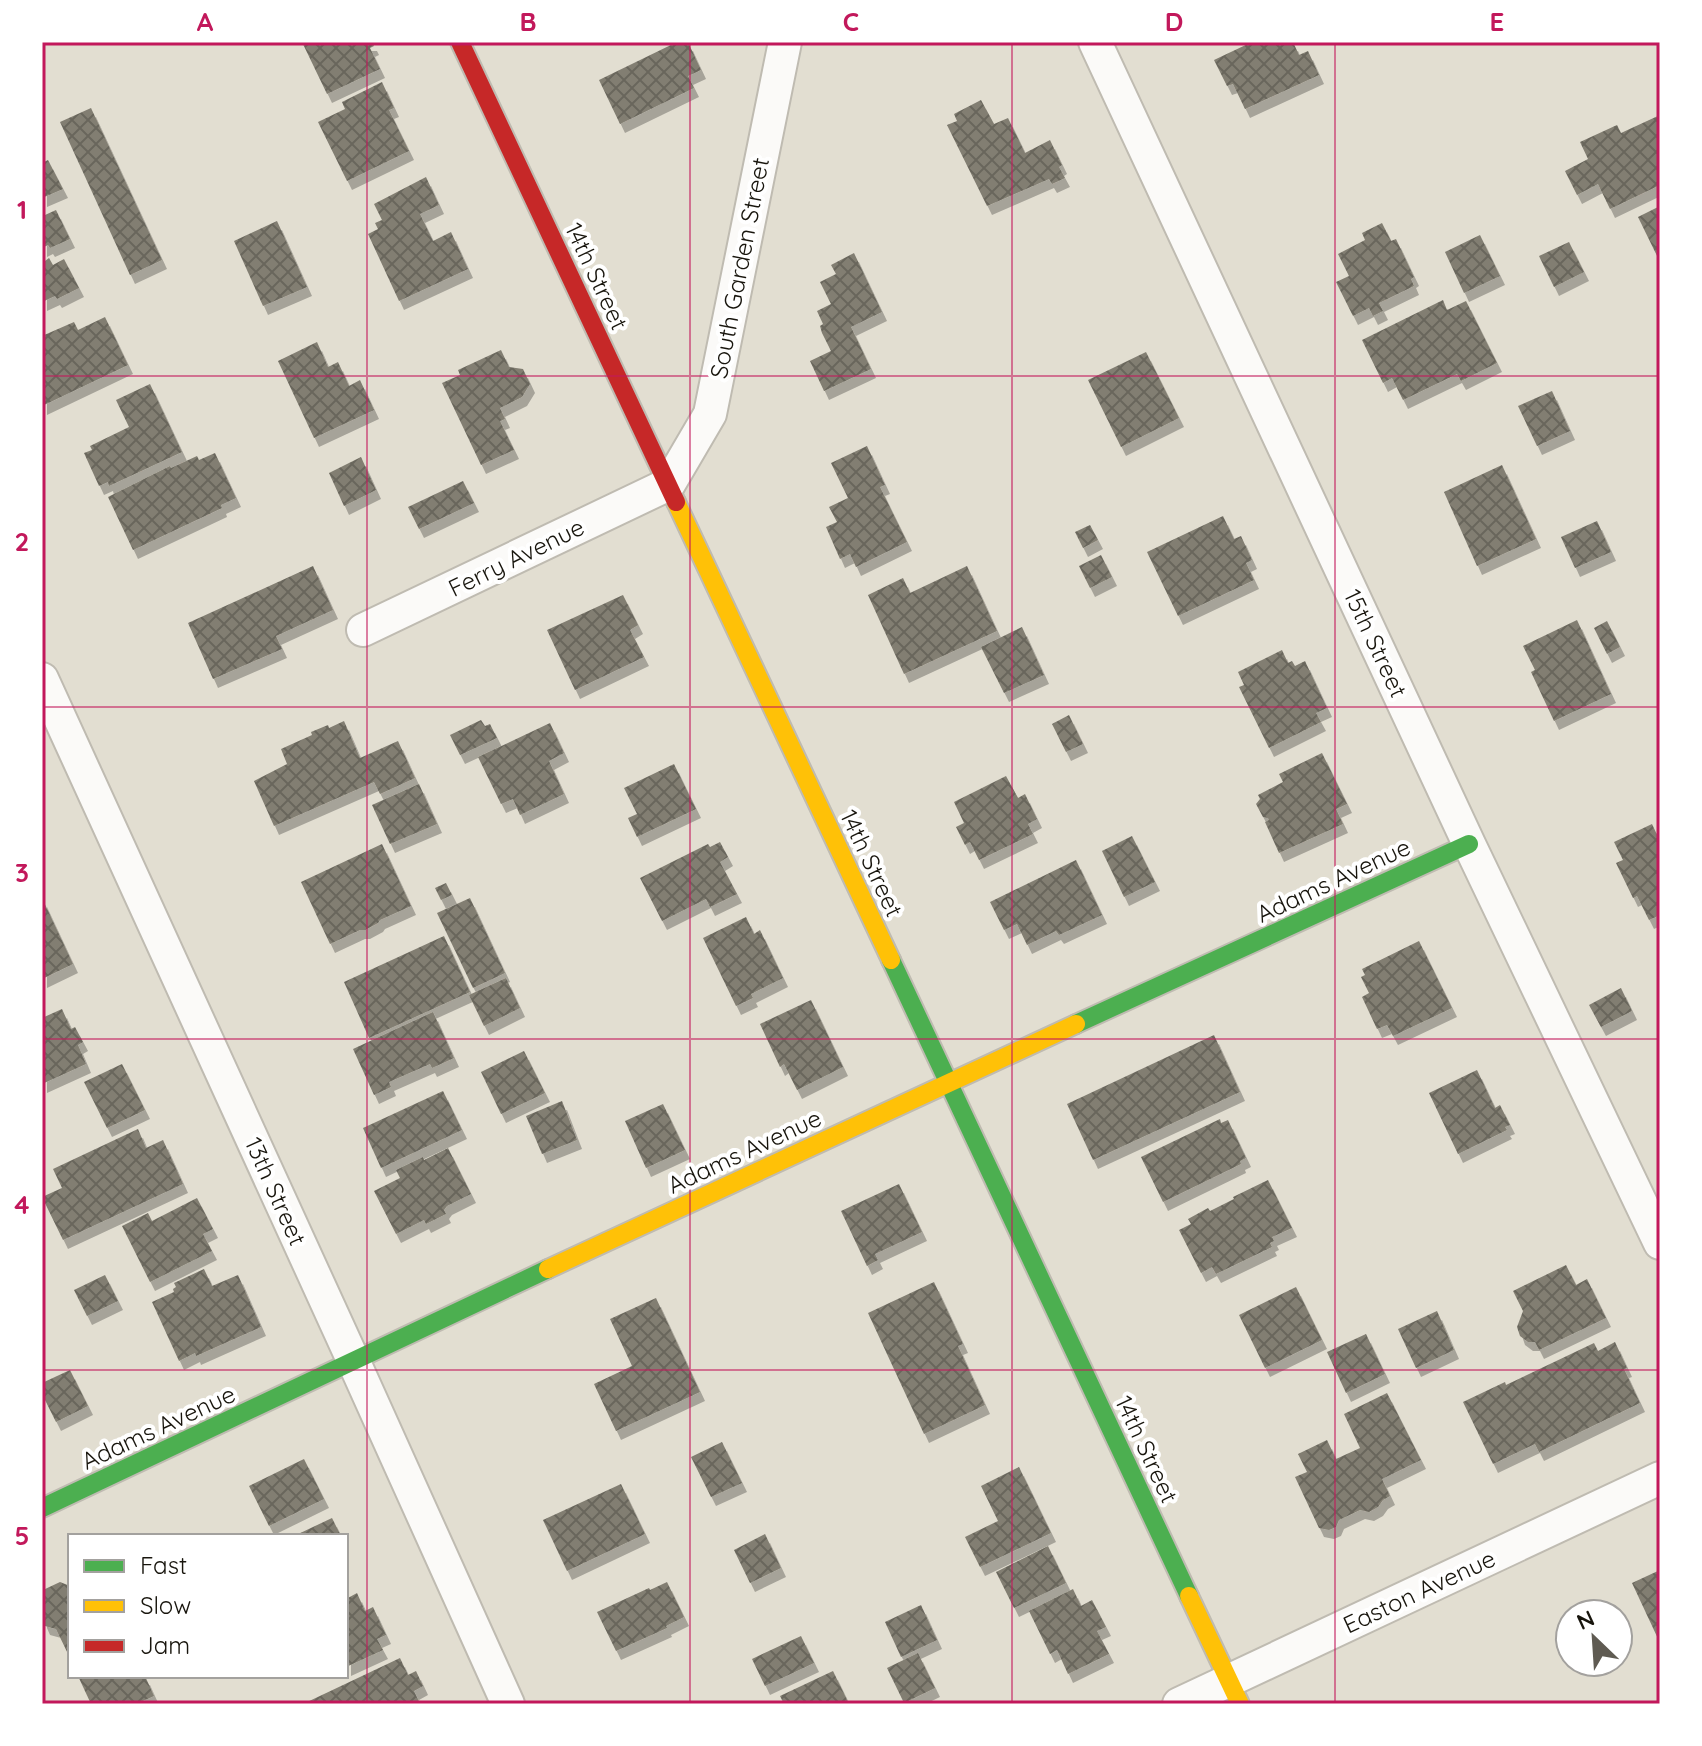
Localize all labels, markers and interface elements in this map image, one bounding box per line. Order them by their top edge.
text: A [197,5,214,38]
text: B [519,5,537,38]
text: C [843,5,859,38]
text: D [1165,5,1183,38]
text: E [1490,5,1504,38]
street label: South Garden Street [703,155,775,381]
text: 1 [17,193,27,226]
street label: 14th Street [559,218,635,334]
street label: Ferry Avenue [443,511,589,603]
text: 2 [15,525,29,558]
street label: 15th Street [1338,584,1414,702]
street label: 14th Street [834,805,910,921]
street label: Adams Avenue [1251,831,1415,929]
text: 3 [15,856,29,889]
street label: Adams Avenue [662,1102,826,1200]
street label: 13th Street [239,1132,313,1250]
text: 4 [14,1188,30,1221]
street label: Adams Avenue [76,1378,240,1476]
street label: 14th Street [1109,1391,1185,1507]
text: 5 [15,1519,29,1552]
legend [68,1534,348,1678]
street label: Easton Avenue [1338,1543,1500,1639]
text: Fast [140,1550,187,1580]
text: Slow [140,1590,191,1620]
north arrow [1554,1598,1634,1678]
text: N [1572,1604,1599,1636]
text: Jam [140,1630,190,1660]

